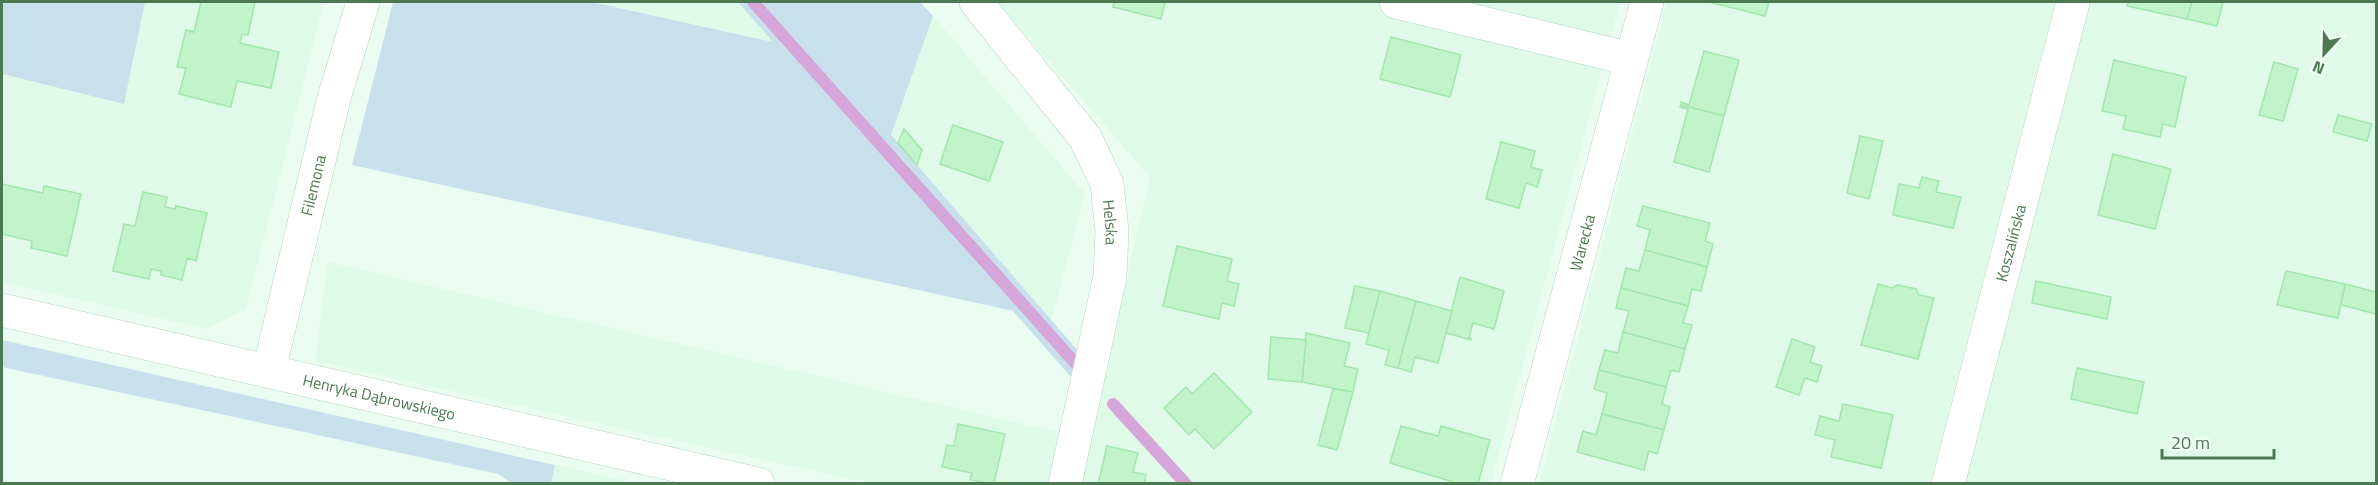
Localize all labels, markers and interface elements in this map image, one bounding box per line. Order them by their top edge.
north arrow [2294,24,2354,84]
text: N [2309,55,2328,81]
street label: Filemona [294,152,332,218]
street label: Helska [1097,198,1124,246]
street label: Koszalińska [1989,202,2032,284]
street label: Warecka [1563,211,1601,274]
street label: Henryka Dąbrowskiego [300,368,458,426]
scale bar [2162,422,2274,460]
text: 20 m [2171,429,2210,456]

